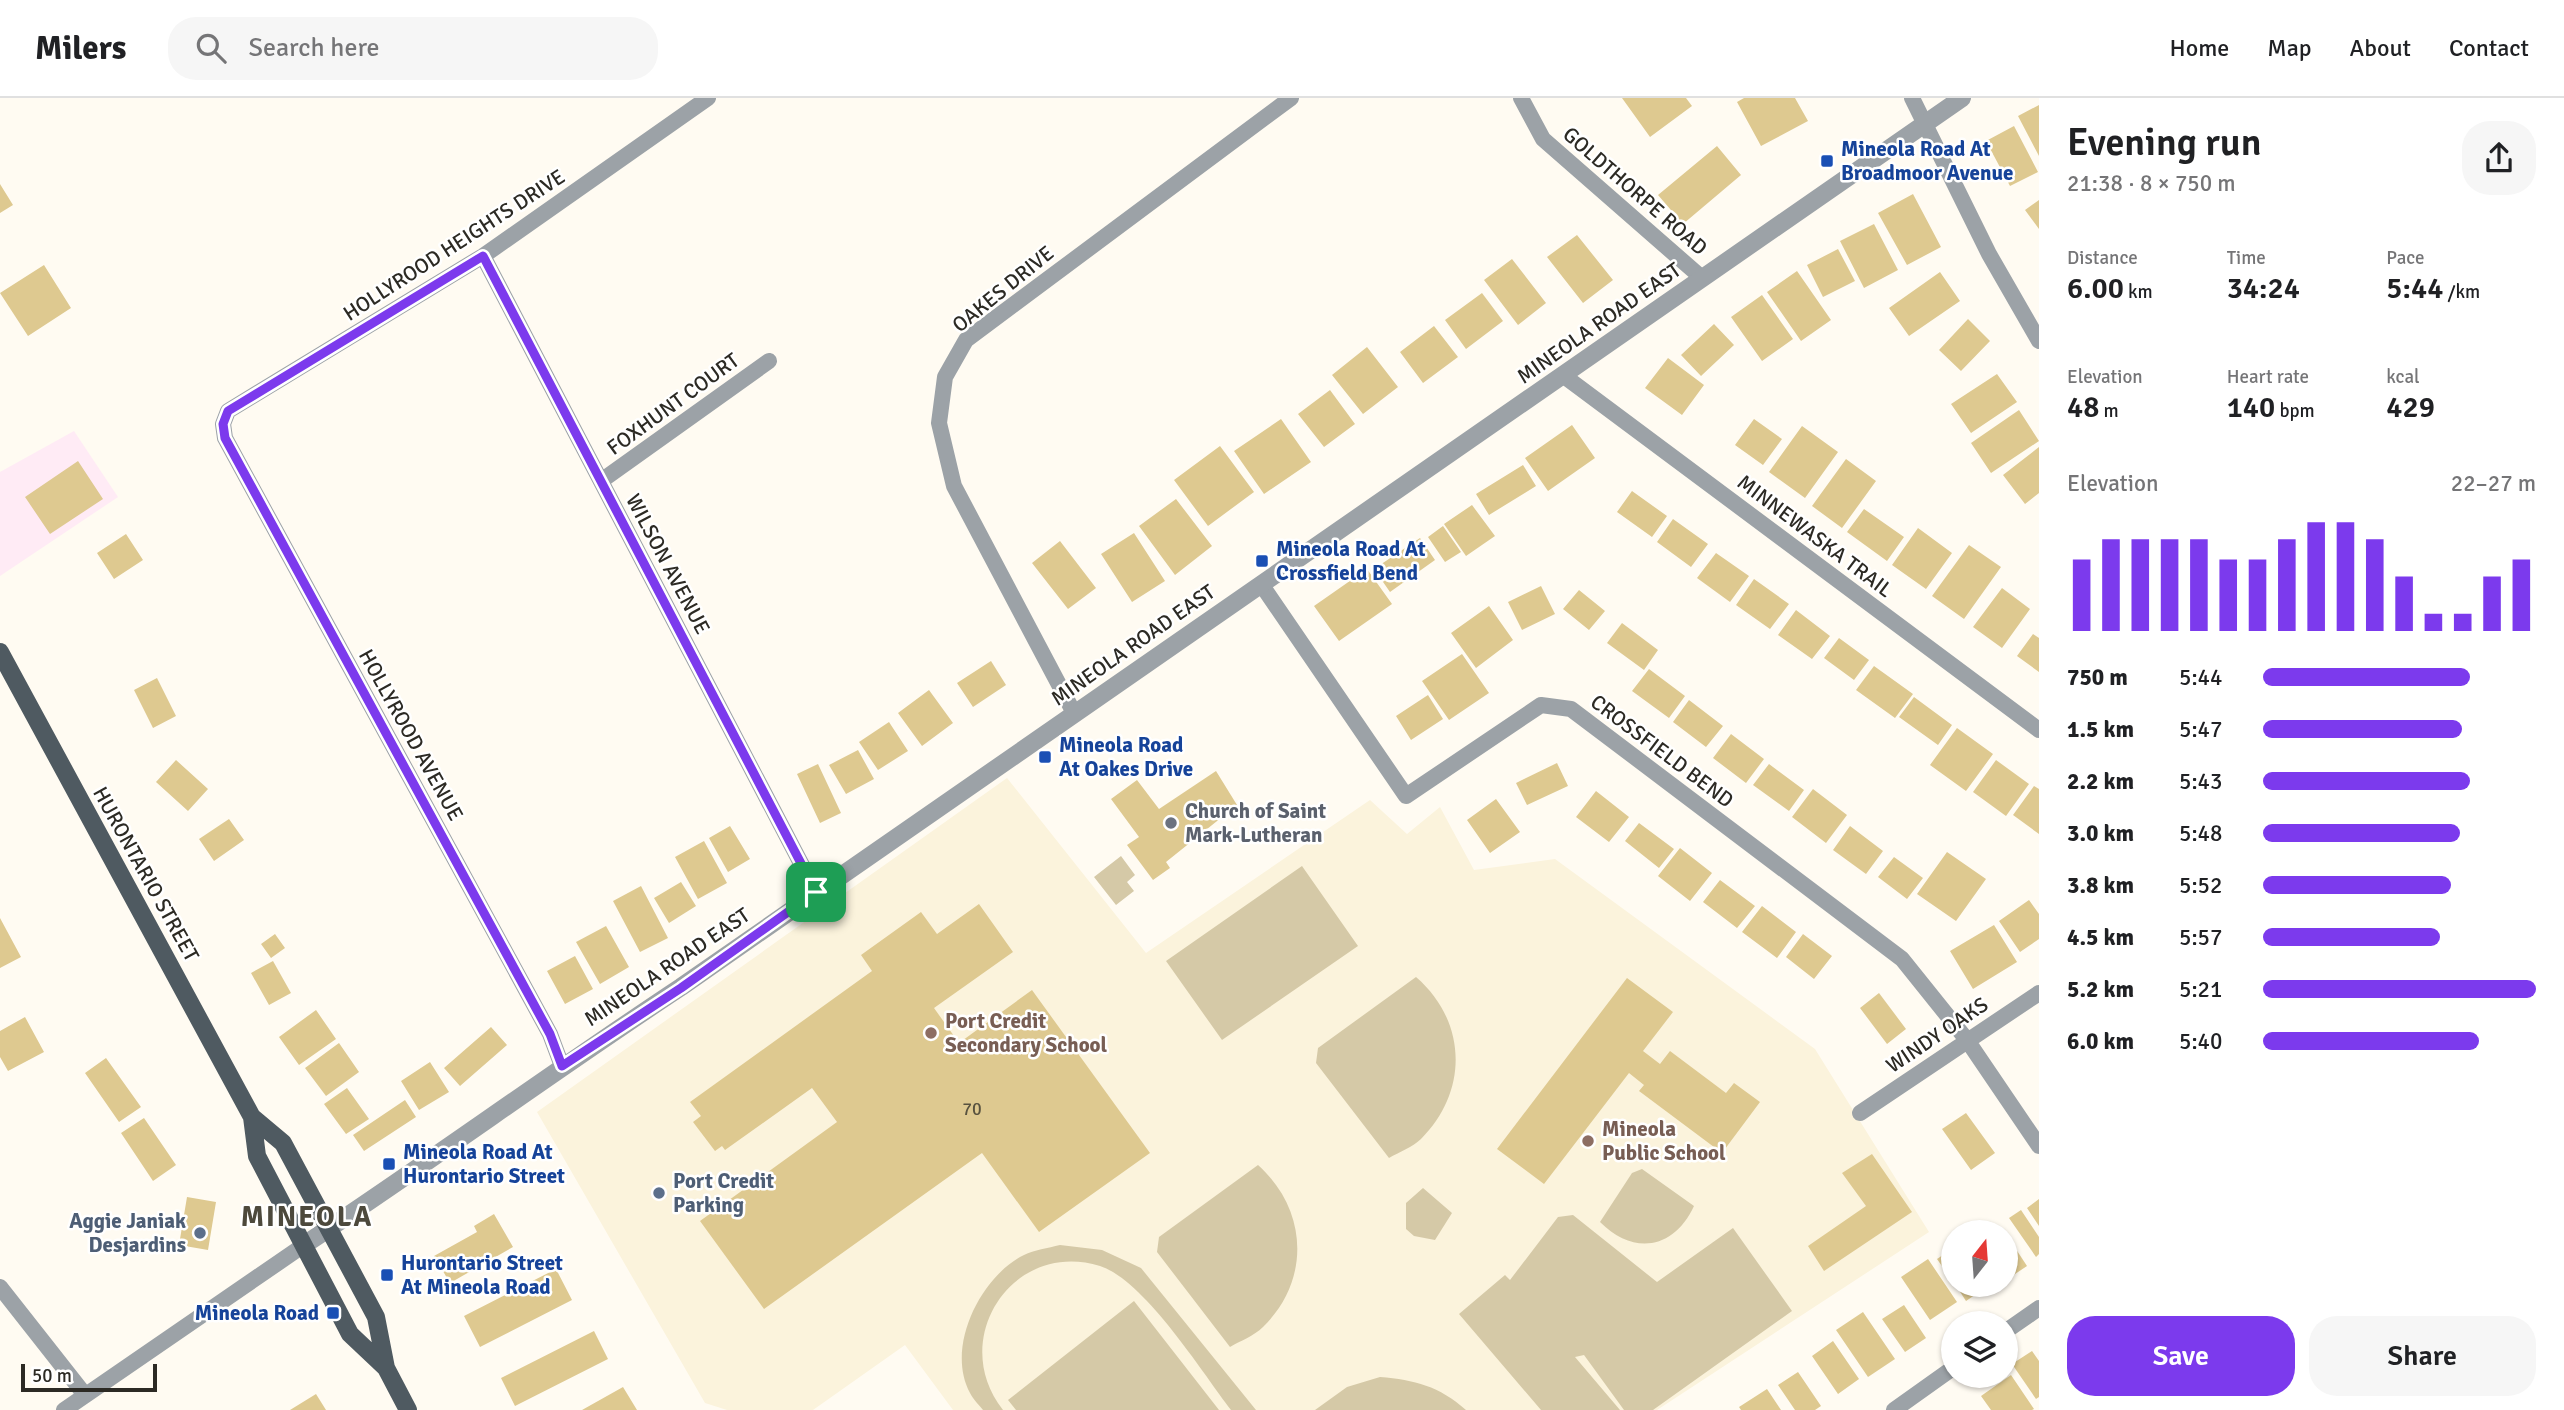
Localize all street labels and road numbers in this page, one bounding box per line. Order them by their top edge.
street label: GOLDTHORPE ROAD [1557,121,1713,261]
street label: HOLLYROOD HEIGHTS DRIVE [338,164,570,326]
street label: OAKES DRIVE [947,240,1059,338]
street label: MINEOLA ROAD EAST [1512,256,1687,389]
street label: FOXHUNT COURT [602,347,745,461]
street label: MINNEWASKA TRAIL [1732,469,1898,603]
street label: WILSON AVENUE [620,489,716,639]
street label: MINEOLA ROAD EAST [1046,578,1221,711]
street label: HOLLYROOD AVENUE [353,645,469,825]
street label: CROSSFIELD BEND [1585,689,1739,813]
street label: HURONTARIO STREET [87,782,205,967]
street label: MINEOLA ROAD EAST [579,902,755,1032]
street label: WINDY OAKS [1881,991,1993,1079]

